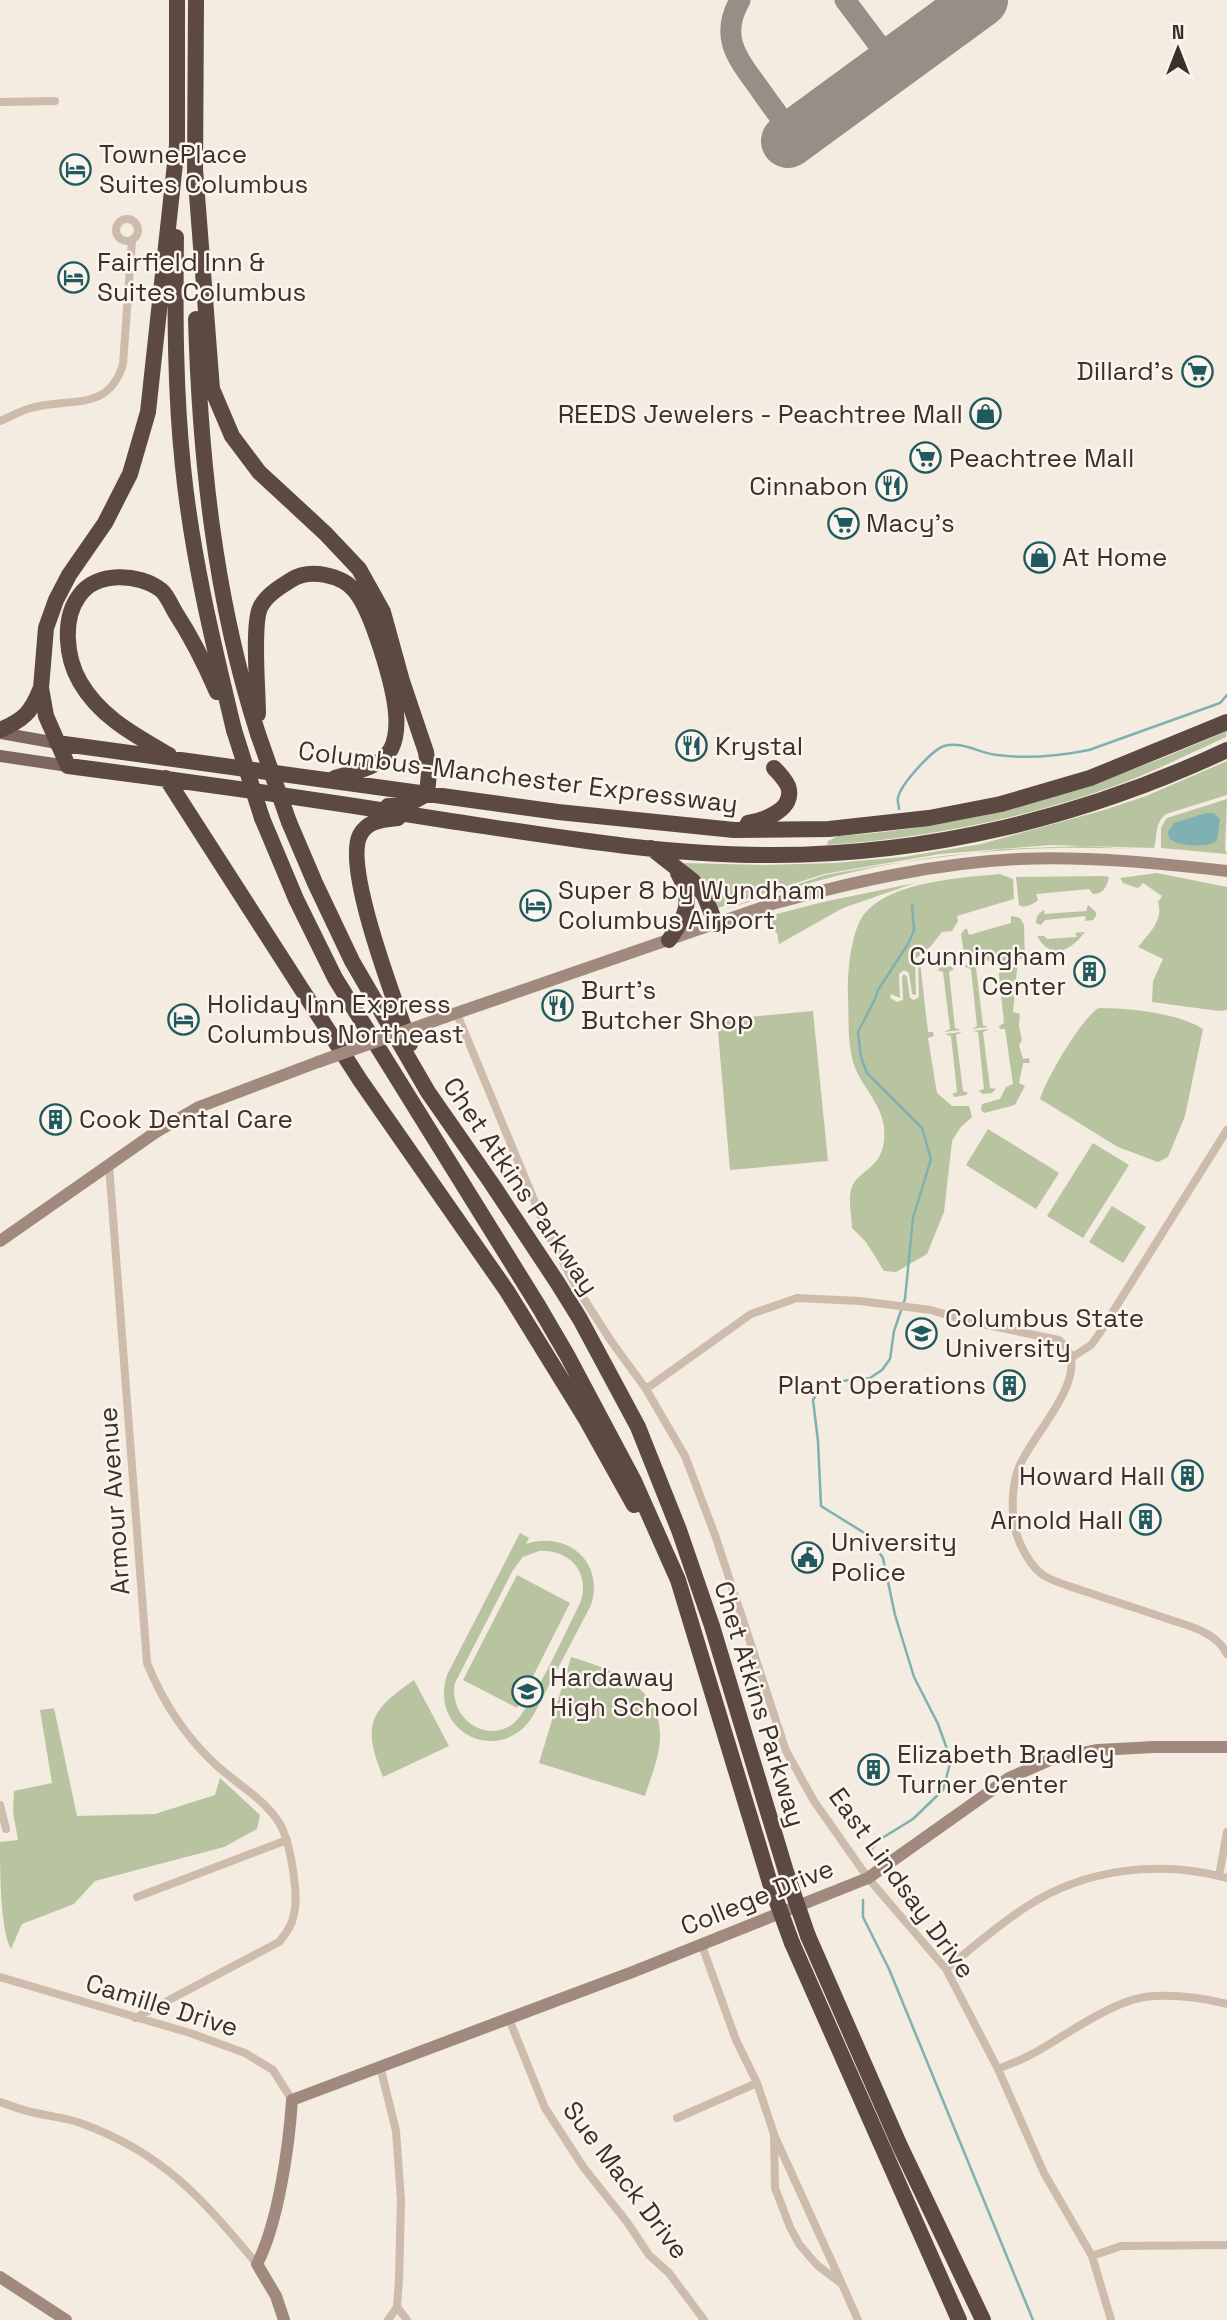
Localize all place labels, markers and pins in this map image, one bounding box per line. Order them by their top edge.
place label: TownePlace Suites Columbus [99,137,308,201]
hotel icon: TownePlace Suites Columbus [59,152,93,186]
place label: Fairfield Inn & Suites Columbus [97,245,306,309]
hotel icon: Fairfield Inn & Suites Columbus [57,260,91,294]
place label: Dillard's [1076,354,1174,388]
supermarket icon: Dillard's [1180,354,1214,388]
place label: REEDS Jewelers - Peachtree Mall [558,397,963,431]
shop icon: REEDS Jewelers - Peachtree Mall [969,397,1003,431]
supermarket icon: Peachtree Mall [909,441,943,475]
place label: Peachtree Mall [949,441,1134,475]
place label: Cinnabon [749,469,868,503]
restaurant icon: Cinnabon [874,469,908,503]
supermarket icon: Macy's [826,506,860,540]
place label: Macy's [866,506,955,540]
shop icon: At Home [1022,540,1056,574]
place label: At Home [1062,540,1167,574]
restaurant icon: Krystal [675,729,709,763]
place label: Krystal [715,729,803,763]
place label: Super 8 by Wyndham Columbus Airport [558,873,825,937]
hotel icon: Super 8 by Wyndham Columbus Airport [518,888,552,922]
place label: Cunningham Center [909,939,1066,1003]
building icon: Cunningham Center [1072,954,1106,988]
place label: Burt's Butcher Shop [581,973,754,1037]
place label: Holiday Inn Express Columbus Northeast [207,987,464,1051]
restaurant icon: Burt's Butcher Shop [541,988,575,1022]
hotel icon: Holiday Inn Express Columbus Northeast [167,1002,201,1036]
building icon: Cook Dental Care [39,1102,73,1136]
place label: Cook Dental Care [79,1102,293,1136]
place label: Columbus State University [945,1301,1144,1365]
school or university icon: Columbus State University [905,1316,939,1350]
place label: Plant Operations [778,1368,986,1402]
building icon: Plant Operations [992,1368,1026,1402]
place label: Howard Hall [1019,1459,1165,1493]
building icon: Howard Hall [1171,1459,1205,1493]
place label: Arnold Hall [990,1503,1123,1537]
building icon: Arnold Hall [1129,1503,1163,1537]
place label: University Police [831,1525,957,1589]
public building icon: University Police [791,1540,825,1574]
place label: Hardaway High School [550,1660,699,1724]
school or university icon: Hardaway High School [510,1675,544,1709]
place label: Elizabeth Bradley Turner Center [897,1737,1115,1801]
building icon: Elizabeth Bradley Turner Center [857,1752,891,1786]

